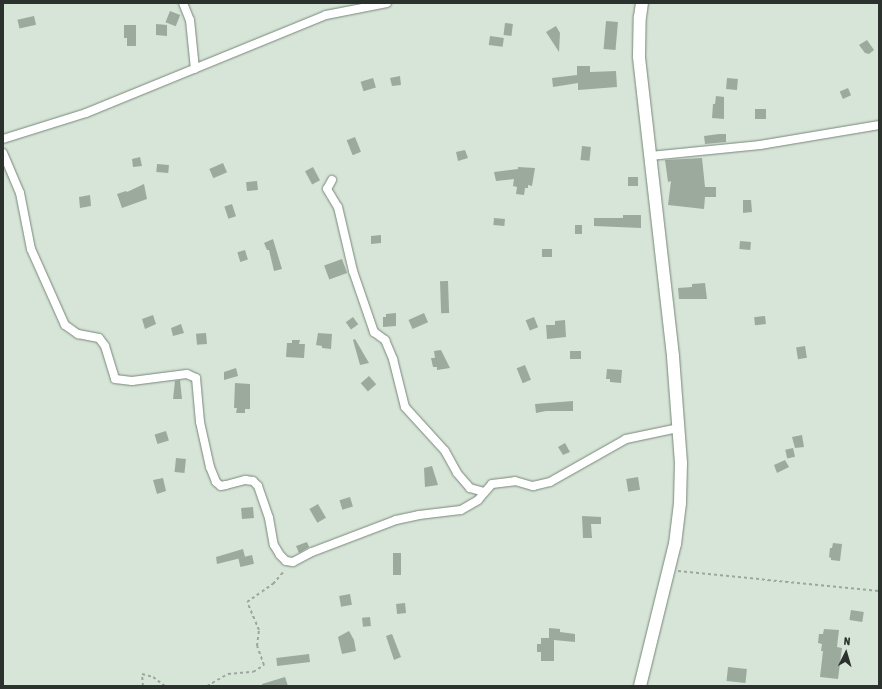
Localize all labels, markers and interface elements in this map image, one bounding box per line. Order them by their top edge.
north arrow [826,633,866,673]
text: N [843,635,851,647]

